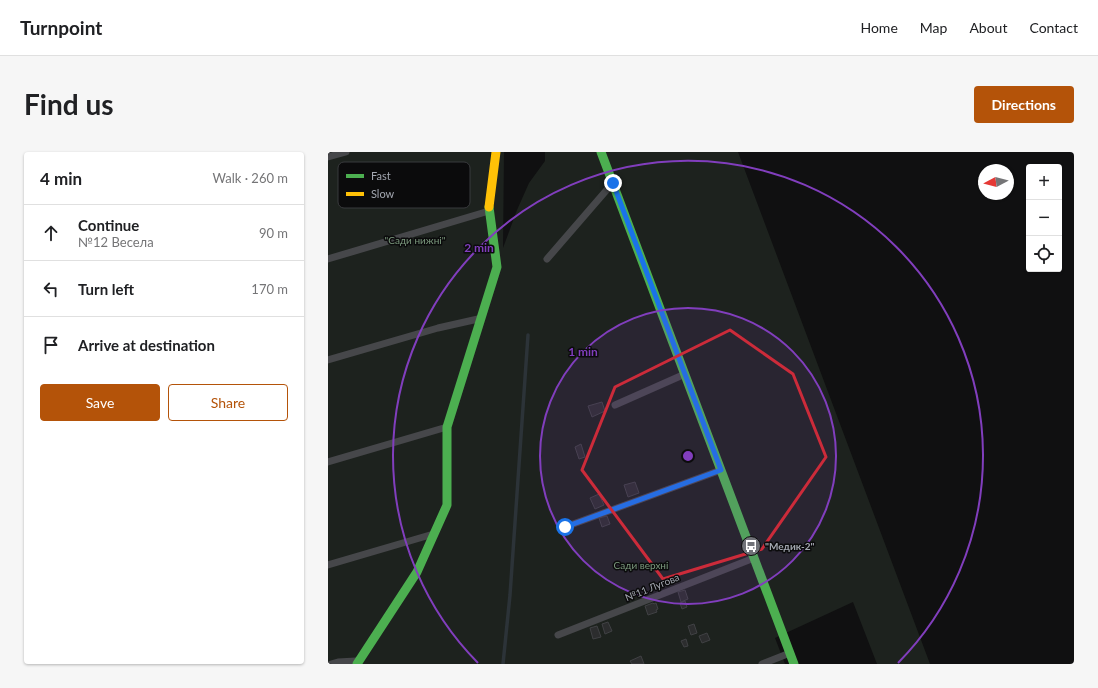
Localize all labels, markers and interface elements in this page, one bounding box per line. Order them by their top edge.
text: Turnpoint [20,16,102,39]
text: Home [860,19,898,36]
text: Map [920,19,947,36]
text: About [969,19,1007,36]
text: Contact [1029,19,1078,36]
button: Directions [974,86,1074,123]
text: Find us [24,87,114,121]
legend [338,162,470,208]
north arrow [978,164,1014,200]
map controls [1026,164,1062,272]
button: + [1026,164,1062,200]
text: 4 min [40,168,82,189]
text: Fast [371,169,391,182]
text: Walk · 260 m [212,170,288,186]
route end [604,174,622,192]
text: Slow [371,187,395,200]
button: − [1026,200,1062,236]
text: Continue [78,216,139,234]
icon: ahead [40,222,62,244]
text: 90 m [259,225,288,241]
text: №12 Весела [78,234,154,250]
park label: "Сади нижні" [385,234,446,246]
button: locate [1026,236,1062,272]
text: 2 min [464,240,494,255]
icon: left [40,278,62,300]
text: Turn left [78,280,134,298]
text: 170 m [251,281,288,297]
icon: arrive [40,334,62,356]
text: Arrive at destination [78,336,215,354]
text: 1 min [568,344,598,359]
button: Save [40,384,160,421]
button: Share [168,384,288,421]
centre of rings [681,449,695,463]
route start [556,518,574,536]
bus stop icon: "Медик-2" [740,535,762,557]
place label: "Медик-2" [765,540,815,552]
park label: Сади верхні [614,559,668,571]
street label: №11 Лугова [623,571,681,603]

